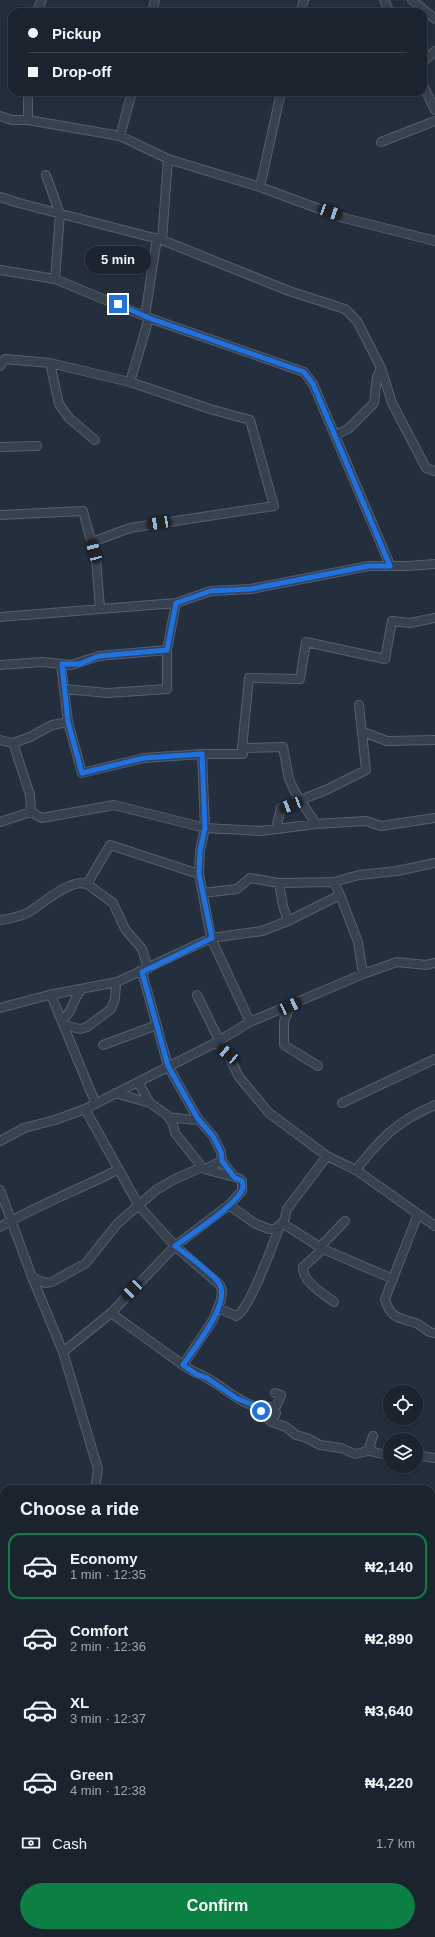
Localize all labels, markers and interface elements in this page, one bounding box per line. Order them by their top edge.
text: Pickup [52,25,101,42]
text: Drop-off [52,63,111,80]
car [317,202,343,222]
callout: 5 min [85,246,151,274]
text: 5 min [101,252,135,267]
route end [109,295,127,313]
car [146,515,172,531]
car [85,538,103,564]
car [278,795,304,815]
car [277,995,303,1017]
car [215,1042,241,1066]
car [119,1277,145,1303]
map controls [383,1385,423,1473]
button: locate [383,1385,423,1425]
route start [252,1402,270,1420]
button: layers [383,1433,423,1473]
text: Choose a ride [20,1499,139,1519]
icon: car [22,1548,58,1584]
text: Economy [70,1550,138,1567]
text: ₦2,140 [365,1558,413,1575]
text: 1 min · 12:35 [70,1567,146,1582]
icon: car [22,1620,58,1656]
text: Comfort [70,1622,128,1639]
text: ₦2,890 [365,1630,413,1647]
text: 2 min · 12:36 [70,1639,146,1654]
icon: car [22,1692,58,1728]
text: XL [70,1694,89,1711]
text: ₦3,640 [365,1702,413,1719]
text: 3 min · 12:37 [70,1711,146,1726]
icon: car [22,1764,58,1800]
text: Green [70,1766,113,1783]
text: ₦4,220 [365,1774,413,1791]
text: 4 min · 12:38 [70,1783,146,1798]
icon: cash [20,1832,42,1854]
text: Cash [52,1835,87,1852]
text: 1.7 km [376,1836,415,1851]
button: Confirm [20,1883,415,1929]

